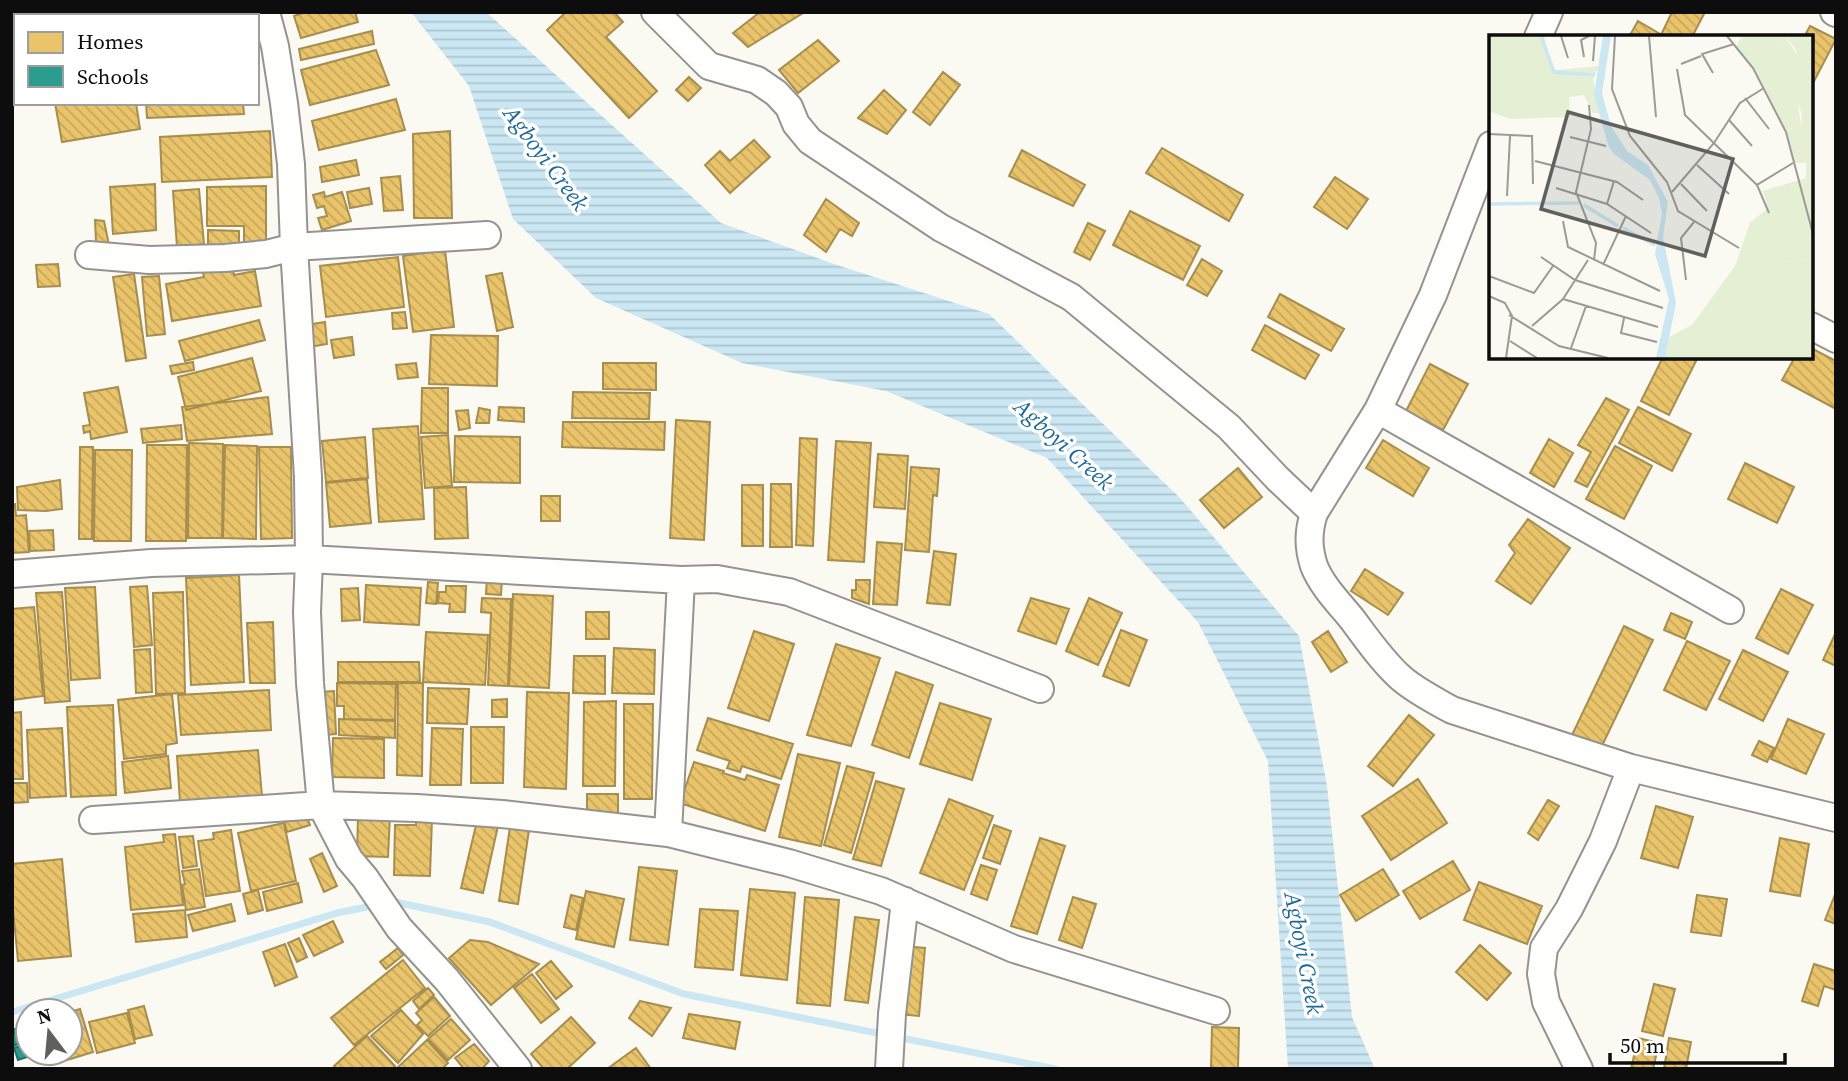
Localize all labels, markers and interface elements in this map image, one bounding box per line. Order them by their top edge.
legend [14,14,259,105]
text: Homes [77,27,143,56]
inset map [1489,35,1813,359]
text: Schools [77,62,149,91]
water label: Agboyi Creek [495,97,596,217]
water label: Agboyi Creek [1006,389,1121,497]
water label: Agboyi Creek [1276,887,1332,1017]
north arrow [14,997,84,1067]
text: N [34,1001,55,1030]
scale bar [1610,1021,1785,1066]
text: 50 m [1620,1031,1665,1060]

